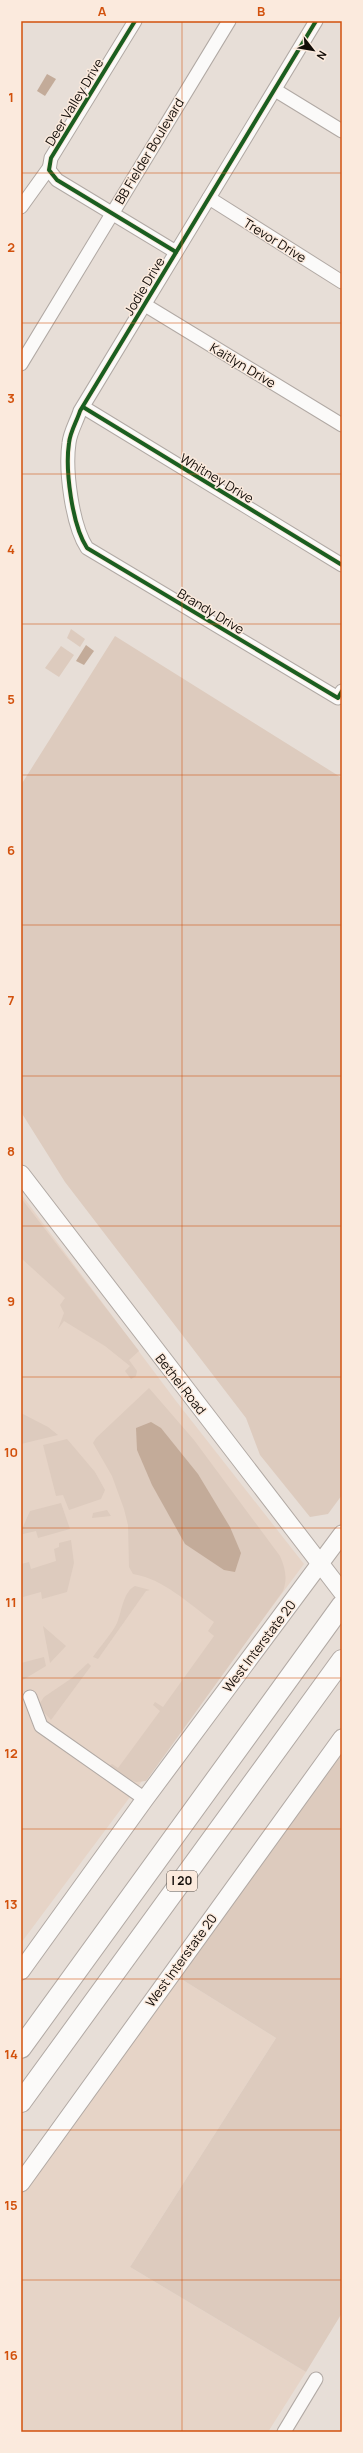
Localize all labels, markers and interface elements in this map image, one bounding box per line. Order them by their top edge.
text: A [98,2,107,20]
text: B [257,2,265,20]
north arrow [293,30,333,70]
text: N [313,48,330,63]
street label: Deer Valley Drive [41,55,107,149]
text: 1 [8,88,14,106]
street label: BB Fielder Boulevard [110,95,188,207]
street label: Trevor Drive [240,214,310,267]
text: 2 [7,238,15,256]
street label: Jodie Drive [120,253,169,319]
street label: Kaitlyn Drive [207,338,280,392]
text: 3 [7,389,15,407]
street label: Whitney Drive [177,449,258,507]
text: 4 [7,540,15,558]
street label: Brandy Drive [174,584,248,638]
text: 5 [7,690,15,708]
text: 6 [7,841,15,859]
text: 7 [8,991,15,1009]
text: 8 [7,1142,15,1160]
text: 9 [7,1292,15,1310]
street label: Bethel Road [152,1350,210,1418]
text: 10 [4,1443,18,1461]
text: 11 [5,1593,17,1611]
street label: West Interstate 20 [218,1596,300,1696]
text: 12 [4,1744,18,1762]
road number: I 20 [167,1871,197,1891]
text: 13 [4,1895,18,1913]
street label: West Interstate 20 [141,1910,221,2010]
text: 14 [4,2045,18,2063]
text: 15 [4,2196,18,2214]
text: 16 [4,2346,18,2364]

